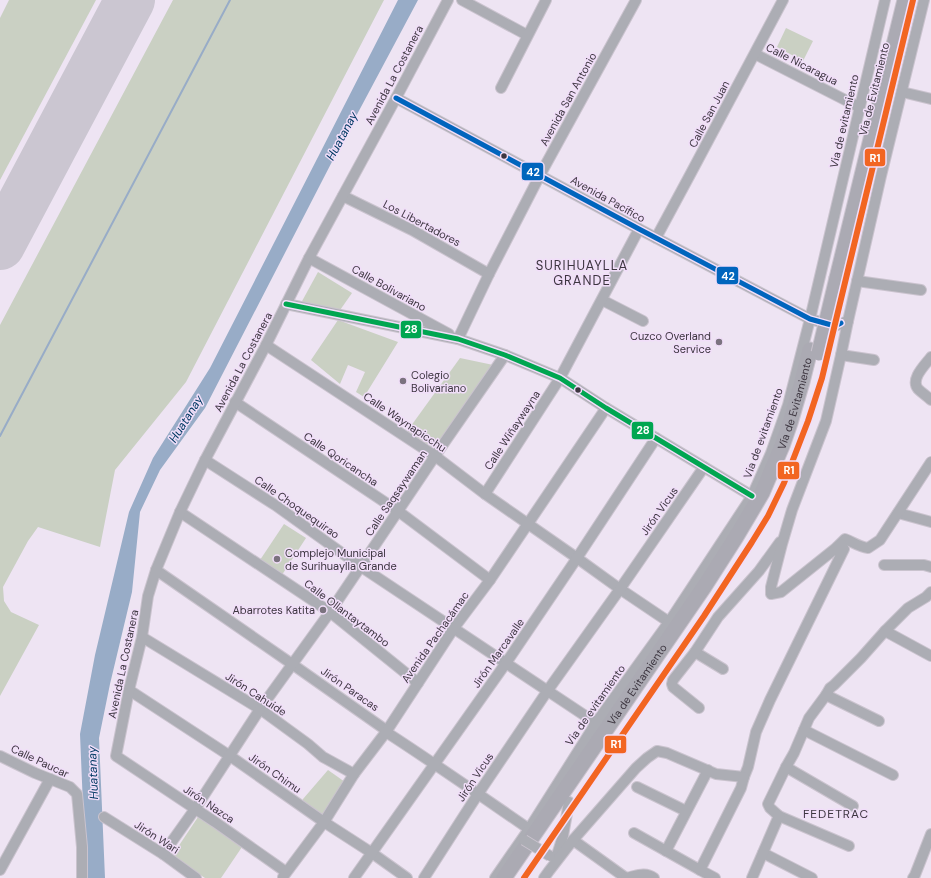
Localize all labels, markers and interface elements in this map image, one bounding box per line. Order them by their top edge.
street label: Avenida La Costanera [362,23,426,127]
street label: Calle Nicaragua [764,40,840,88]
street label: Vía de Evitamiento [856,41,892,137]
street label: Avenida San Antonio [537,50,599,148]
street label: Via de evitamiento [826,73,862,169]
street label: Calle San Juan [686,78,732,150]
water label: Huatanay [323,109,362,163]
line badge: R1 [864,148,886,167]
unlabelled marker [499,151,509,161]
text: R1 [870,151,880,165]
line badge: 42 [521,162,544,181]
text: 42 [526,165,540,179]
street label: Avenida Pacífico [568,173,648,225]
street label: Los Libertadores [381,197,463,249]
district label: SURIHUAYLLA GRANDE [536,257,628,289]
street label: Calle Bolivariano [349,262,429,314]
line badge: 42 [716,266,739,285]
text: 42 [721,269,735,283]
street label: Avenida La Costanera [211,310,275,414]
line badge: 28 [400,320,422,339]
text: 28 [404,322,418,336]
place label: Cuzco Overland Service [630,329,711,356]
marker: Cuzco Overland Service [714,337,724,347]
street label: Vía de Evitamiento [774,356,815,452]
place label: Colegio Bolivariano [411,368,466,395]
marker: Colegio Bolivariano [398,376,408,386]
unlabelled marker [573,385,583,395]
street label: Via de evitamiento [740,386,786,480]
street label: Calle Wiñaywayna [481,388,543,472]
street label: Calle Waynapicchu [361,389,449,455]
water label: Huatanay [165,392,207,446]
line badge: 28 [631,421,654,440]
text: 28 [636,423,650,437]
street label: Calle Qoricancha [301,429,381,489]
street label: Calle Saqsaywaman [362,447,430,539]
line badge: R1 [777,461,800,480]
text: R1 [784,463,794,477]
street label: Calle Choquequirao [252,472,342,542]
street label: Jirón Vicus [637,484,681,538]
place label: Complejo Municipal de Surihuaylla Grande [285,546,397,573]
marker: Complejo Municipal de Surihuaylla Grande [272,554,282,564]
street label: Calle Ollantaytambo [301,576,393,650]
street label: Avenida Pachacámac [398,589,472,685]
place label: Abarrotes Katita [232,603,315,617]
marker: Abarrotes Katita [318,605,328,615]
street label: Avenida La Costanera [105,608,141,720]
street label: Jirón Marcavalle [469,616,527,690]
street label: Vía de Evitamiento [604,641,670,728]
street label: Via de evitamiento [562,662,628,748]
street label: Jirón Paracas [318,664,382,714]
street label: Jirón Cahuide [223,669,289,719]
line badge: R1 [604,735,627,754]
text: R1 [611,737,621,751]
street label: Calle Paucar [9,741,71,781]
water label: Huatanay [84,746,102,800]
street label: Jirón Chimu [246,750,304,796]
street label: Jirón Vicus [454,750,496,804]
street label: Jirón Nazca [181,782,237,826]
district label: FEDETRAC [803,806,869,822]
street label: Jirón Wari [132,817,182,857]

